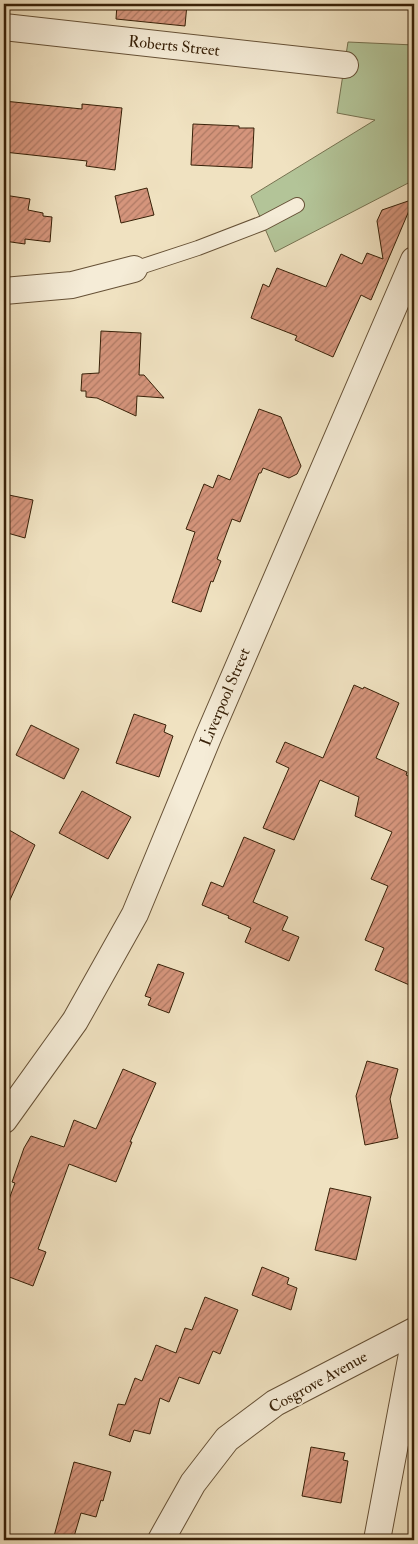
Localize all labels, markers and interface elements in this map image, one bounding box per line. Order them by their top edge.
street label: Roberts Street [127,31,221,61]
street label: Liverpool Street [195,645,256,749]
street label: Cosgrove Avenue [265,1347,371,1417]

